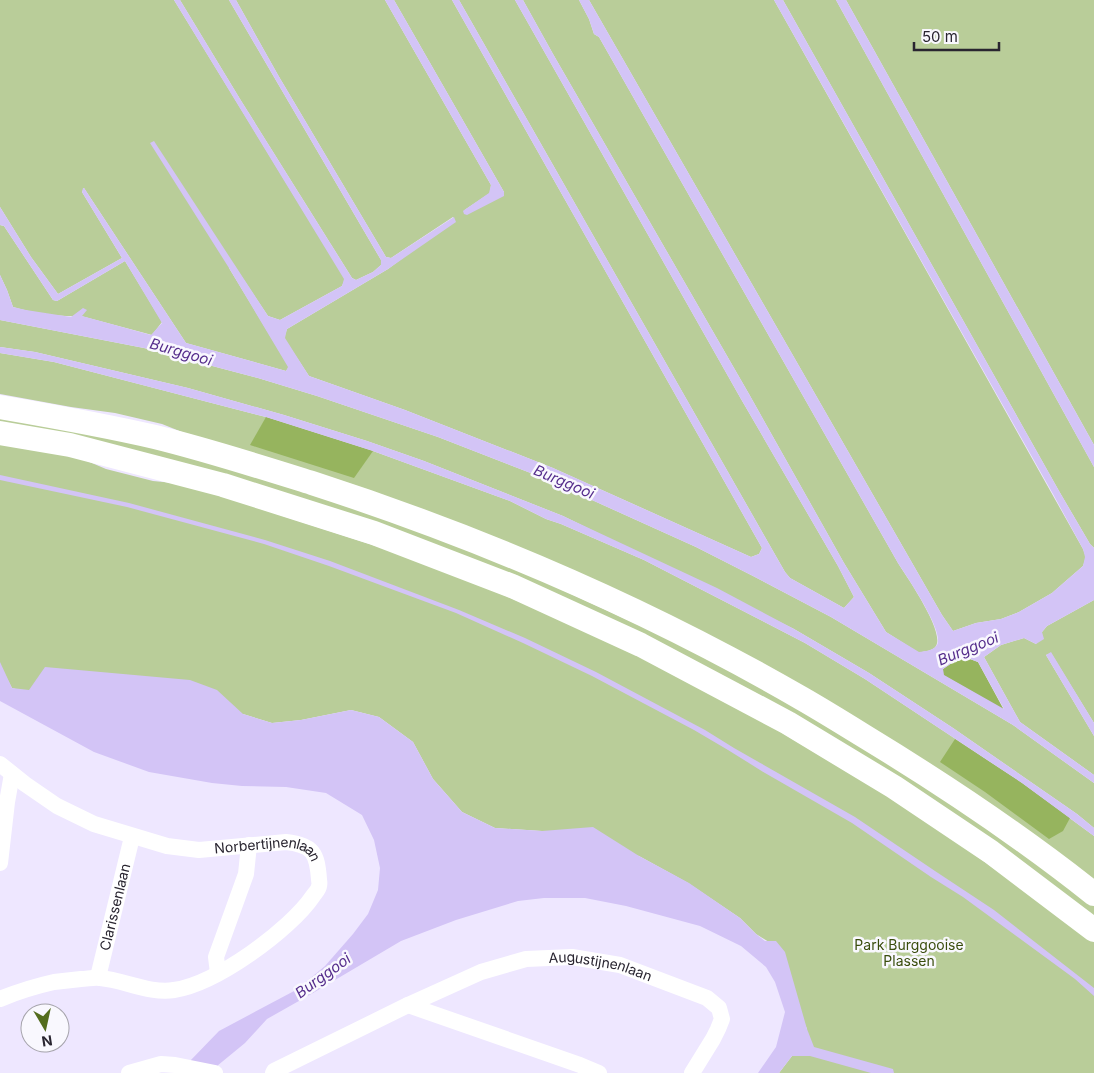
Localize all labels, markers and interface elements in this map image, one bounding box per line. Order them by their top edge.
scale bar [914,20,999,52]
text: 50 m [922,27,958,46]
water label: Burggooi [148,334,215,370]
water label: Burggooi [531,460,598,503]
water label: Burggooi [935,628,1001,669]
street label: Norbertijnenlaan [213,833,325,864]
street label: Clarissenlaan [96,862,133,952]
park label: Park Burggooise Plassen [854,936,964,969]
street label: Augustijnenlaan [548,948,655,984]
water label: Burggooi [291,949,355,1002]
north arrow [20,1003,70,1053]
text: N [41,1032,54,1051]

